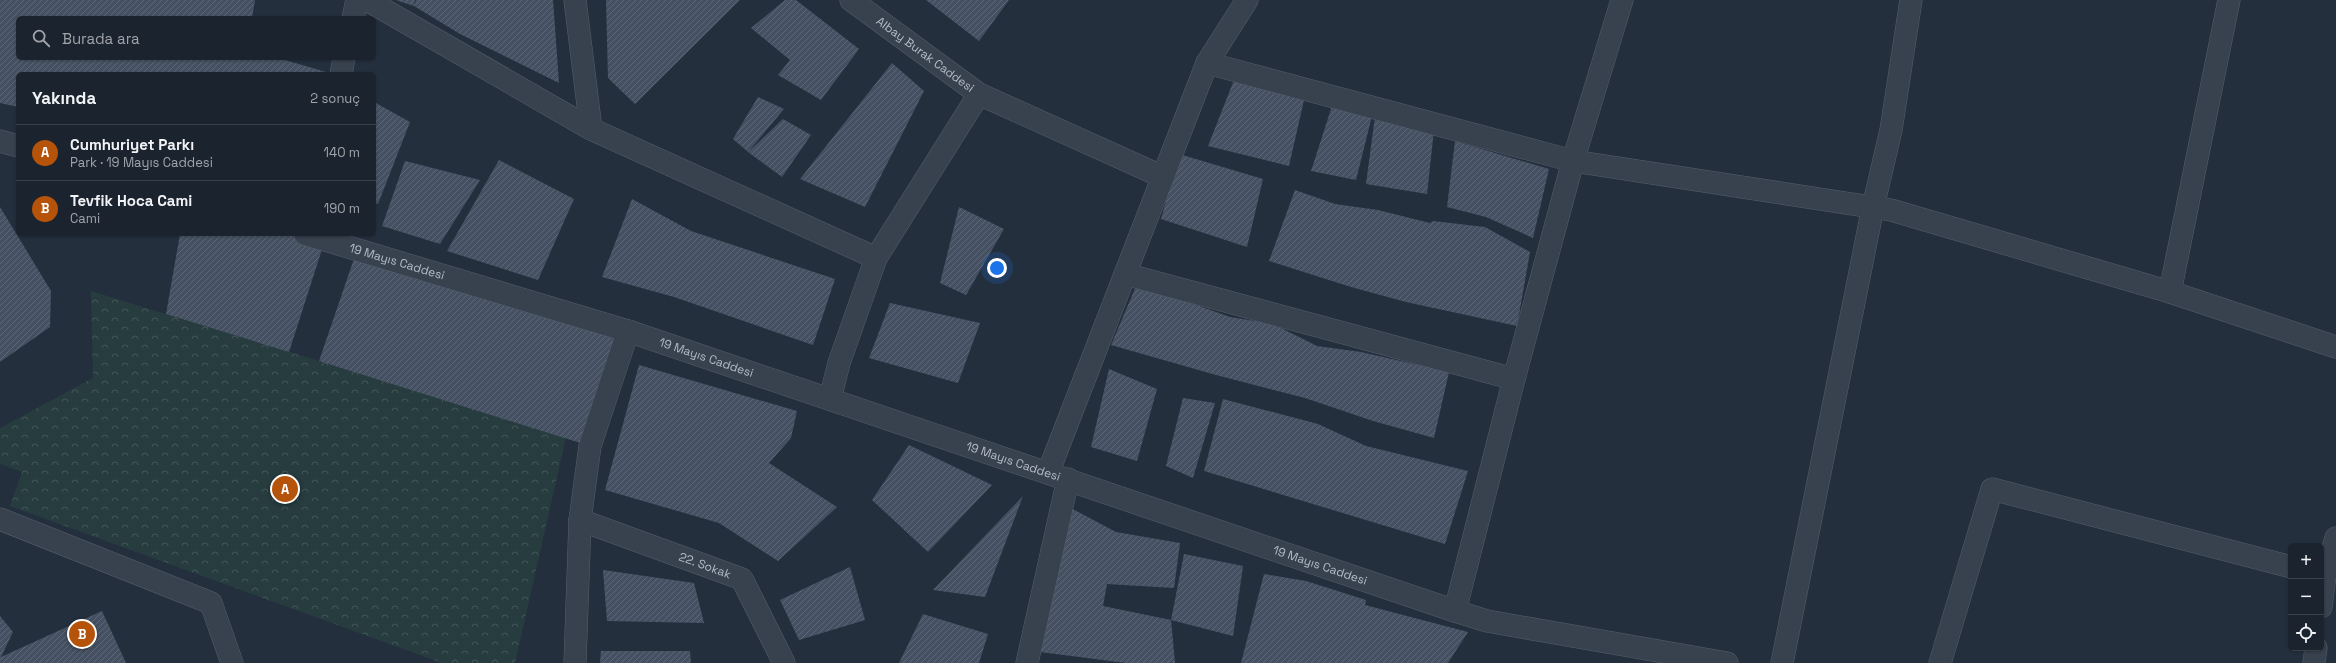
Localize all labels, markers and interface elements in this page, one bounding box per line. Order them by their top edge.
street label: Albay Burak Caddesi [873,13,977,96]
search box [16,16,376,60]
icon: search [30,27,52,49]
text: Burada ara [62,29,140,48]
text: Yakında [32,87,96,109]
text: 2 sonuç [310,90,360,107]
text: Cumhuriyet Parkı [70,135,194,154]
text: A [41,144,49,161]
text: 140 m [324,144,360,161]
text: Park · 19 Mayıs Caddesi [70,154,213,171]
text: Tevfik Hoca Cami [70,191,192,210]
text: B [41,200,49,217]
text: 190 m [324,200,360,217]
text: Cami [70,210,100,227]
street label: 19 Mayıs Caddesi [347,240,447,283]
your location [987,258,1007,278]
street label: 19 Mayıs Caddesi [657,334,756,381]
street label: 19 Mayıs Caddesi [964,438,1063,485]
pin: A [272,474,298,504]
street label: 19 Mayıs Caddesi [1271,542,1370,589]
map controls [2288,543,2324,651]
button: + [2288,543,2324,579]
street label: 22. Sokak [677,549,734,583]
button: − [2288,579,2324,615]
button: locate [2288,615,2324,651]
pin: B [69,619,95,649]

